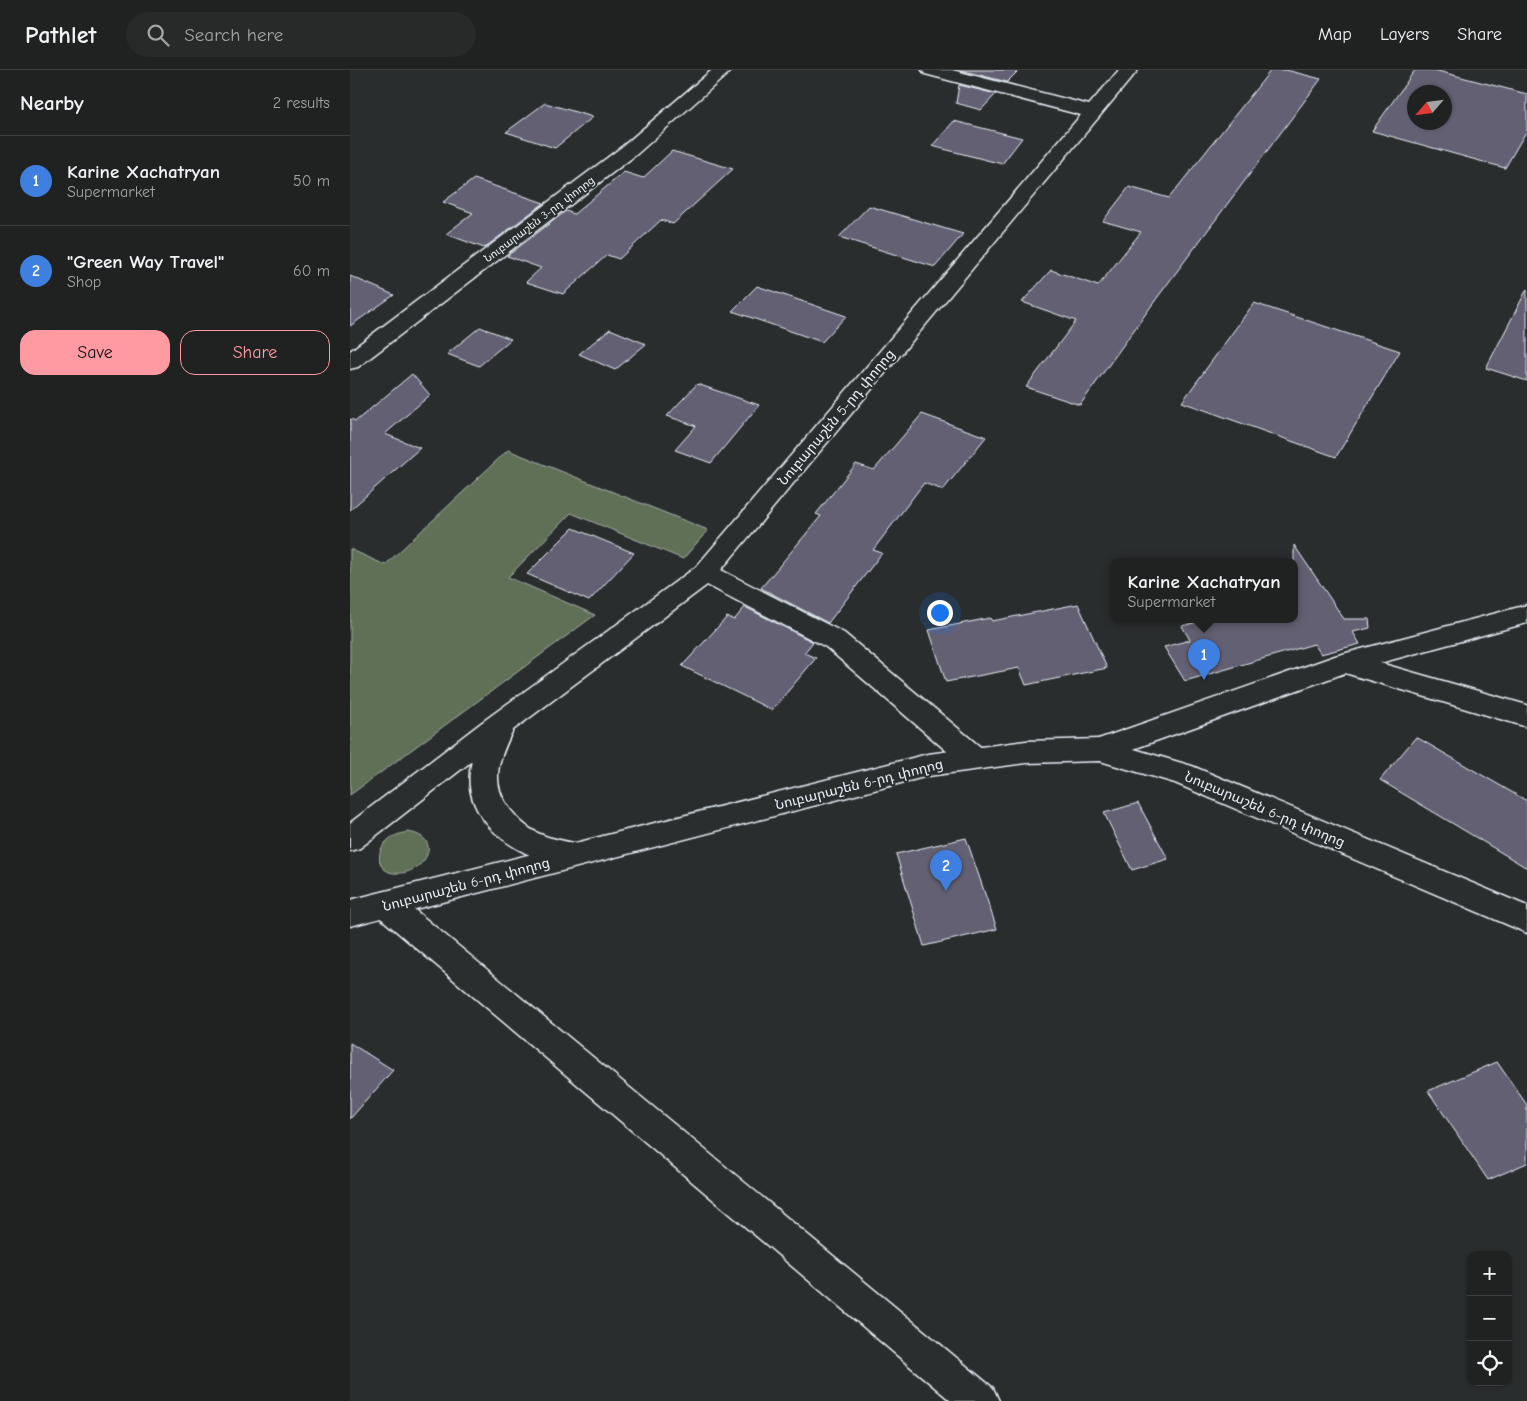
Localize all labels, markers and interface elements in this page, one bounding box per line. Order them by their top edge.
search box [126,12,476,57]
text: Pathlet [25,21,96,49]
icon: search [144,21,172,49]
text: Search here [184,24,283,46]
text: Map [1318,24,1352,45]
text: Layers [1380,24,1429,45]
text: Share [1457,24,1502,45]
north arrow [1407,85,1452,130]
text: Nearby [20,91,84,115]
text: 2 results [273,94,330,112]
text: Karine Xachatryan [67,161,220,183]
text: 1 [33,172,39,190]
text: 50 m [293,172,330,190]
street label: Նուբարաշեն 3-րդ փողոց [481,174,597,265]
text: Supermarket [67,183,155,201]
text: "Green Way Travel" [67,251,224,273]
text: 2 [32,262,40,280]
text: 60 m [293,262,330,280]
text: Shop [67,273,101,291]
button: Save [20,330,170,375]
button: Share [180,330,330,375]
street label: Նուբարաշեն 5-րդ փողոց [774,346,898,489]
popup [1110,558,1298,623]
text: Karine Xachatryan [1128,571,1280,593]
text: Supermarket [1128,593,1215,611]
your location [927,600,953,626]
pin: 1 [1188,639,1220,680]
street label: Նուբարաշեն 6-րդ փողոց [773,755,945,814]
street label: Նուբարաշեն 6-րդ փողոց [1182,768,1348,851]
pin: 2 [930,850,962,891]
street label: Նուբարաշեն 6-րդ փողոց [381,854,552,915]
map controls [1467,1251,1512,1386]
button: + [1467,1251,1512,1296]
button: − [1467,1296,1512,1341]
button: locate [1467,1341,1512,1386]

